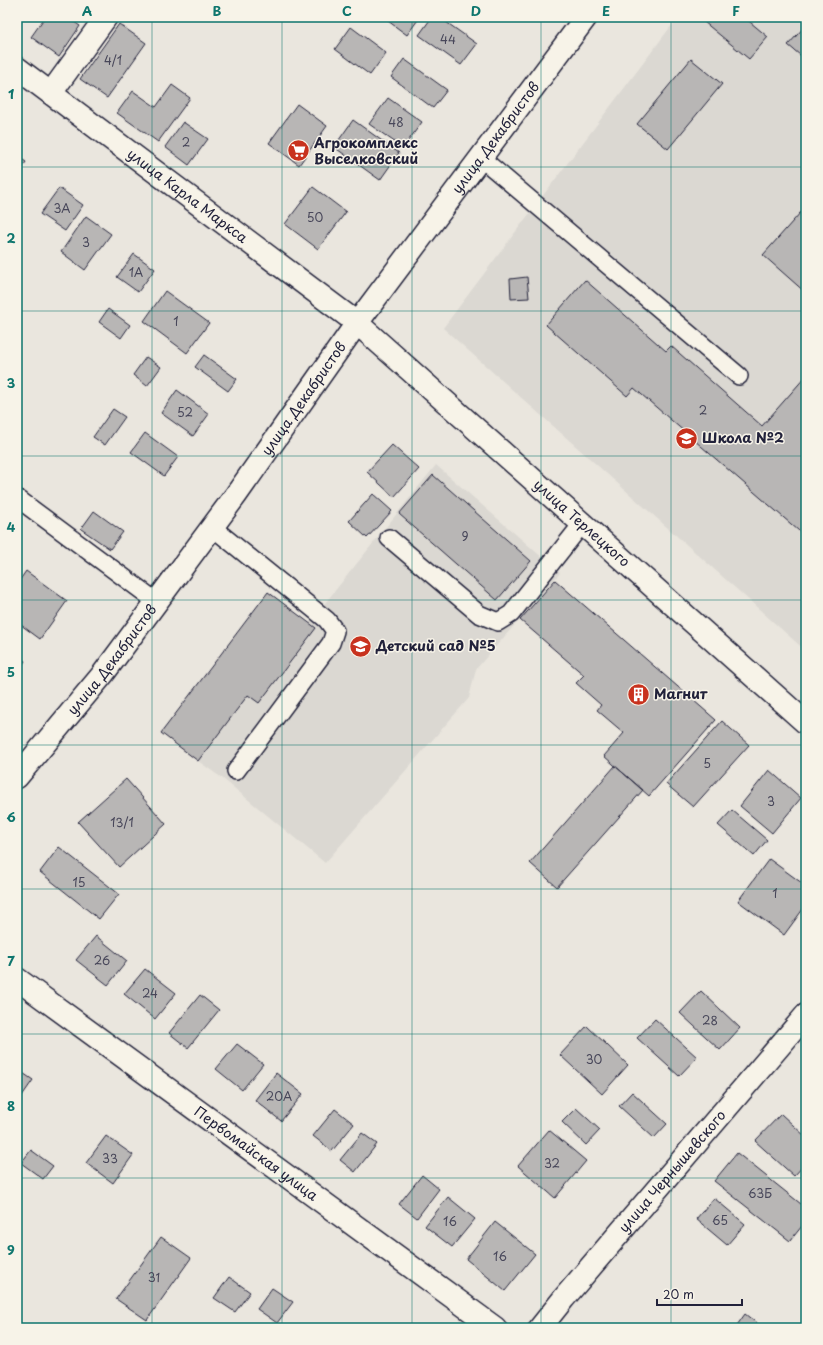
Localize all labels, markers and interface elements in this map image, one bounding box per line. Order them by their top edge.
text: A [82,1,92,20]
text: B [213,1,222,20]
text: C [342,1,352,20]
text: D [471,1,481,20]
text: E [602,1,610,20]
text: F [732,1,740,20]
house number: 44 [440,30,456,48]
house number: 4/1 [104,51,122,69]
street label: улица Декабристов [446,77,544,198]
text: 1 [8,84,14,103]
house number: 48 [388,113,404,131]
place label: Агрокомплекс Выселковский [313,132,418,169]
house number: 2 [182,133,190,151]
supermarket icon: Агрокомплекс Выселковский [286,138,312,164]
street label: улица Карла Маркса [123,143,253,248]
house number: 3А [53,199,71,217]
house number: 50 [307,208,323,226]
text: 2 [6,228,16,247]
house number: 3 [82,233,90,251]
house number: 1А [129,263,143,281]
house number: 1 [173,312,179,330]
street label: улица Декабристов [256,337,351,460]
text: 3 [7,373,16,392]
house number: 2 [699,401,707,419]
house number: 52 [177,403,193,421]
school or university icon: Школа №2 [673,425,699,451]
place label: Школа №2 [702,427,784,448]
street label: улица Терлецкого [529,474,635,572]
text: 4 [7,517,16,536]
house number: 9 [461,527,469,545]
street label: улица Декабристов [62,600,161,719]
school or university icon: Детский сад №5 [348,633,374,659]
place label: Детский сад №5 [375,635,496,656]
text: 5 [7,662,15,681]
building icon: Магнит [625,681,651,707]
place label: Магнит [654,683,708,704]
house number: 5 [703,754,711,772]
house number: 3 [767,792,775,810]
text: 6 [6,807,16,826]
house number: 13/1 [110,813,134,831]
house number: 15 [72,873,86,891]
house number: 1 [772,884,778,902]
text: 7 [7,951,15,970]
house number: 26 [94,951,110,969]
house number: 24 [142,984,158,1002]
house number: 28 [702,1011,718,1029]
house number: 30 [586,1050,603,1068]
house number: 20А [266,1087,292,1105]
text: 8 [7,1096,15,1115]
street label: Первомайская улица [190,1101,323,1206]
street label: улица Чернышевского [613,1105,730,1237]
house number: 33 [102,1149,118,1167]
house number: 32 [544,1154,560,1172]
house number: 63Б [748,1184,772,1202]
house number: 65 [712,1211,728,1229]
house number: 16 [443,1212,457,1230]
text: 9 [7,1240,15,1259]
house number: 16 [493,1247,507,1265]
house number: 31 [148,1268,160,1286]
scale bar [657,1281,742,1307]
text: 20 m [663,1285,694,1303]

